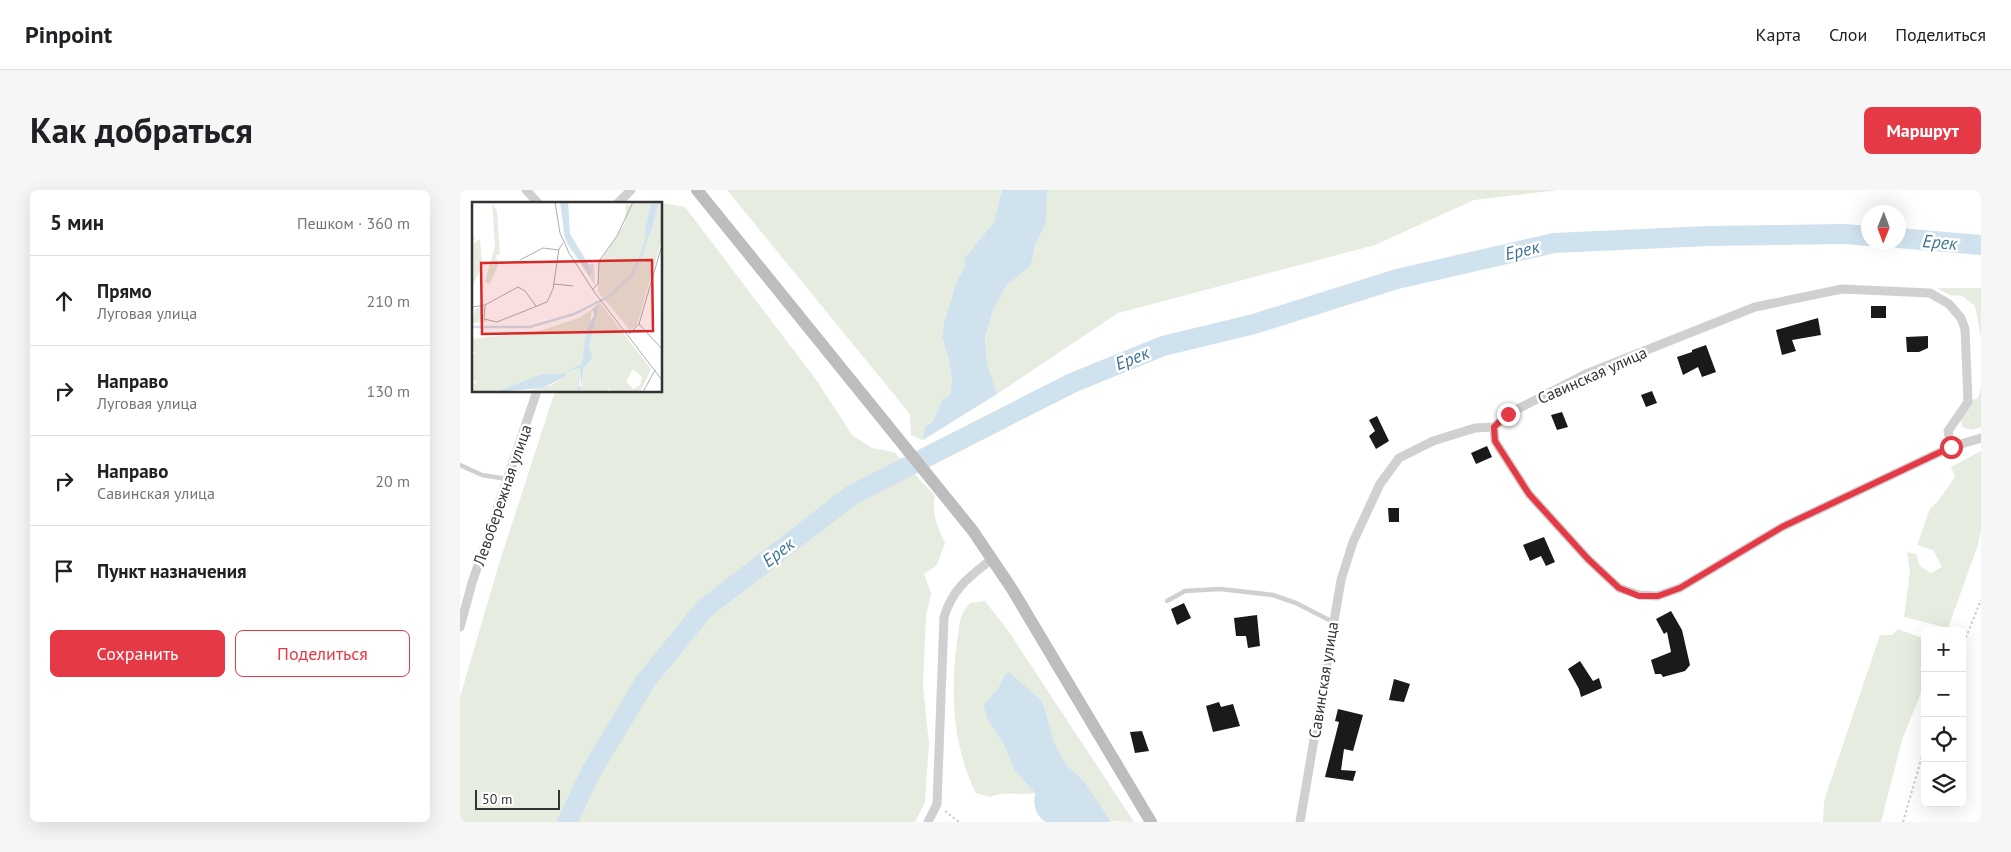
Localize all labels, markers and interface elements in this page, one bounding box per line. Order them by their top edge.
text: Pinpoint [25,19,112,50]
text: Карта [1756,23,1801,46]
text: Слои [1829,23,1867,46]
text: Поделиться [1895,23,1986,46]
text: Как добраться [30,107,253,153]
button: Маршрут [1864,107,1981,154]
inset map [472,202,662,392]
north arrow [1861,205,1906,250]
text: 5 мин [50,209,104,236]
text: Пешком · 360 m [297,213,410,233]
water label: Ерек [1922,229,1959,255]
water label: Ерек [1502,235,1542,265]
text: Прямо [97,279,152,303]
icon: ahead [50,287,78,315]
text: 210 m [367,291,410,311]
text: Луговая улица [97,303,197,323]
water label: Ерек [1111,341,1153,375]
street label: Савинская улица [1534,342,1650,408]
text: Направо [97,369,168,393]
icon: right [50,377,78,405]
text: 130 m [367,381,410,401]
text: Луговая улица [97,393,197,413]
route end [1497,403,1520,426]
street label: Левобережная улица [468,422,536,569]
route start [1940,436,1963,459]
text: Направо [97,459,168,483]
icon: right [50,467,78,495]
text: 20 m [375,471,410,491]
text: Савинская улица [97,483,215,503]
water label: Ерек [757,532,799,572]
icon: arrive [50,557,78,585]
text: Пункт назначения [97,559,247,583]
street label: Савинская улица [1304,620,1342,740]
map controls [1921,627,1966,807]
button: + [1921,627,1966,672]
button: Сохранить [50,630,225,677]
button: Поделиться [235,630,410,677]
button: − [1921,672,1966,717]
button: locate [1921,717,1966,762]
button: layers [1921,762,1966,807]
scale bar [475,787,560,810]
text: 50 m [482,790,512,808]

